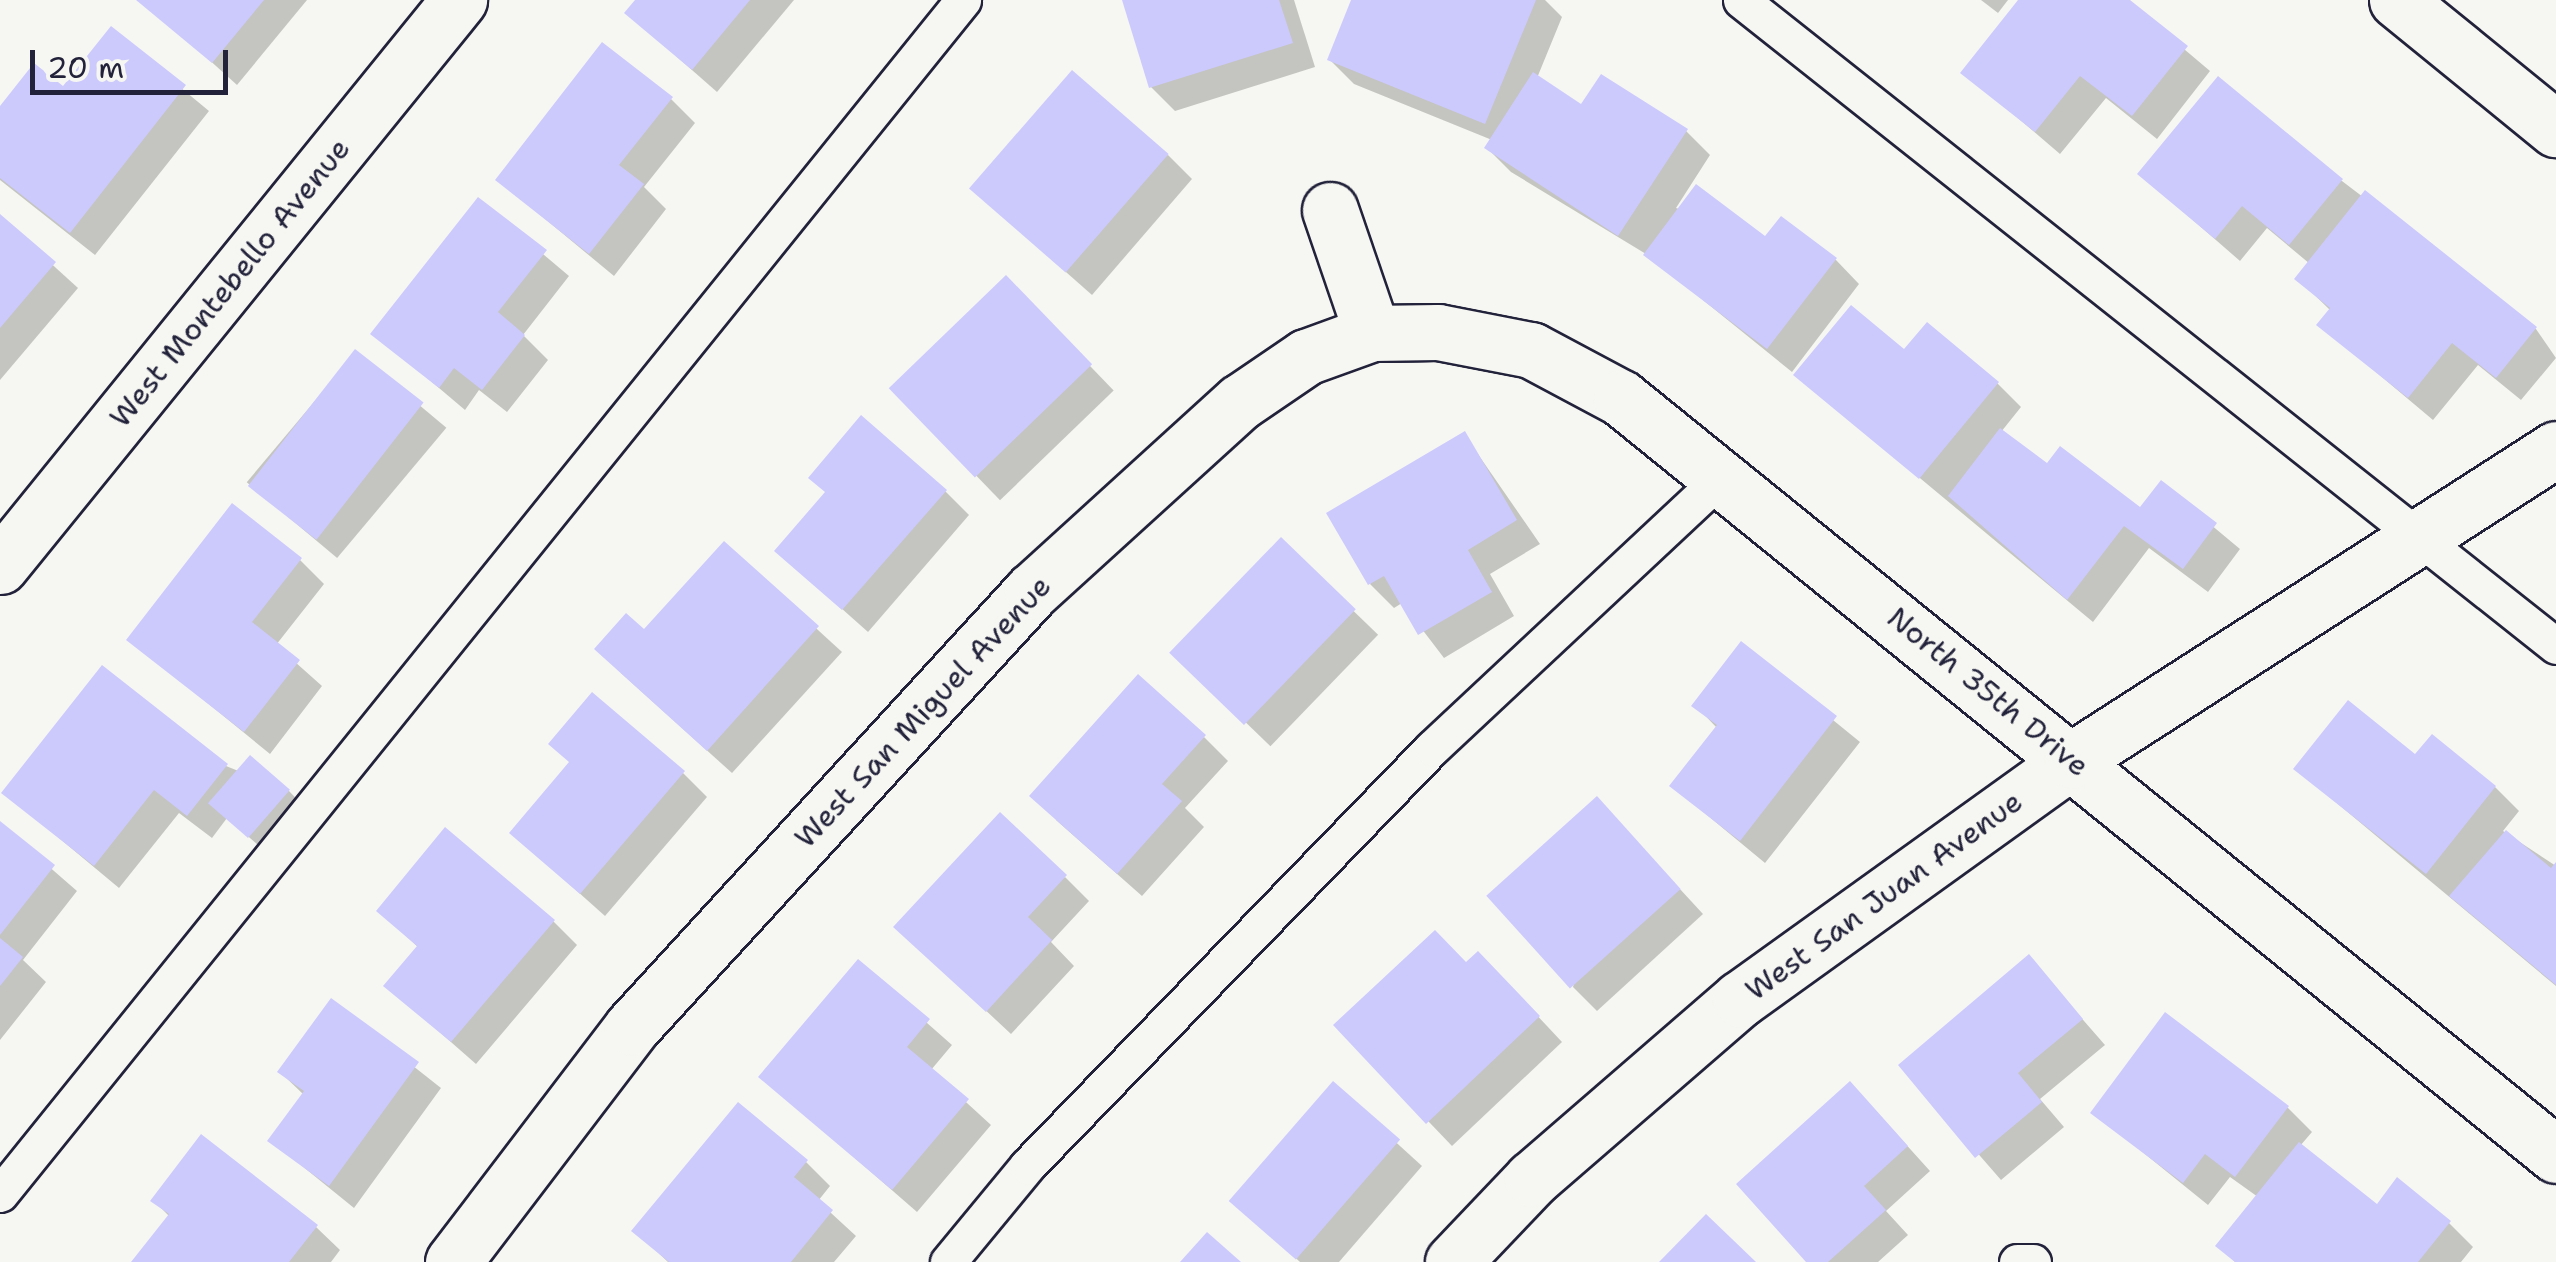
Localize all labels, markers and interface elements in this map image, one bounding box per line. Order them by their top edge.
scale bar [35,30,232,92]
text: 20 m [47,47,124,88]
street label: West Montebello Avenue [102,131,358,435]
street label: West San Miguel Avenue [787,568,1059,856]
street label: North 35th Drive [1880,600,2096,784]
street label: West San Juan Avenue [1739,784,2029,1008]

